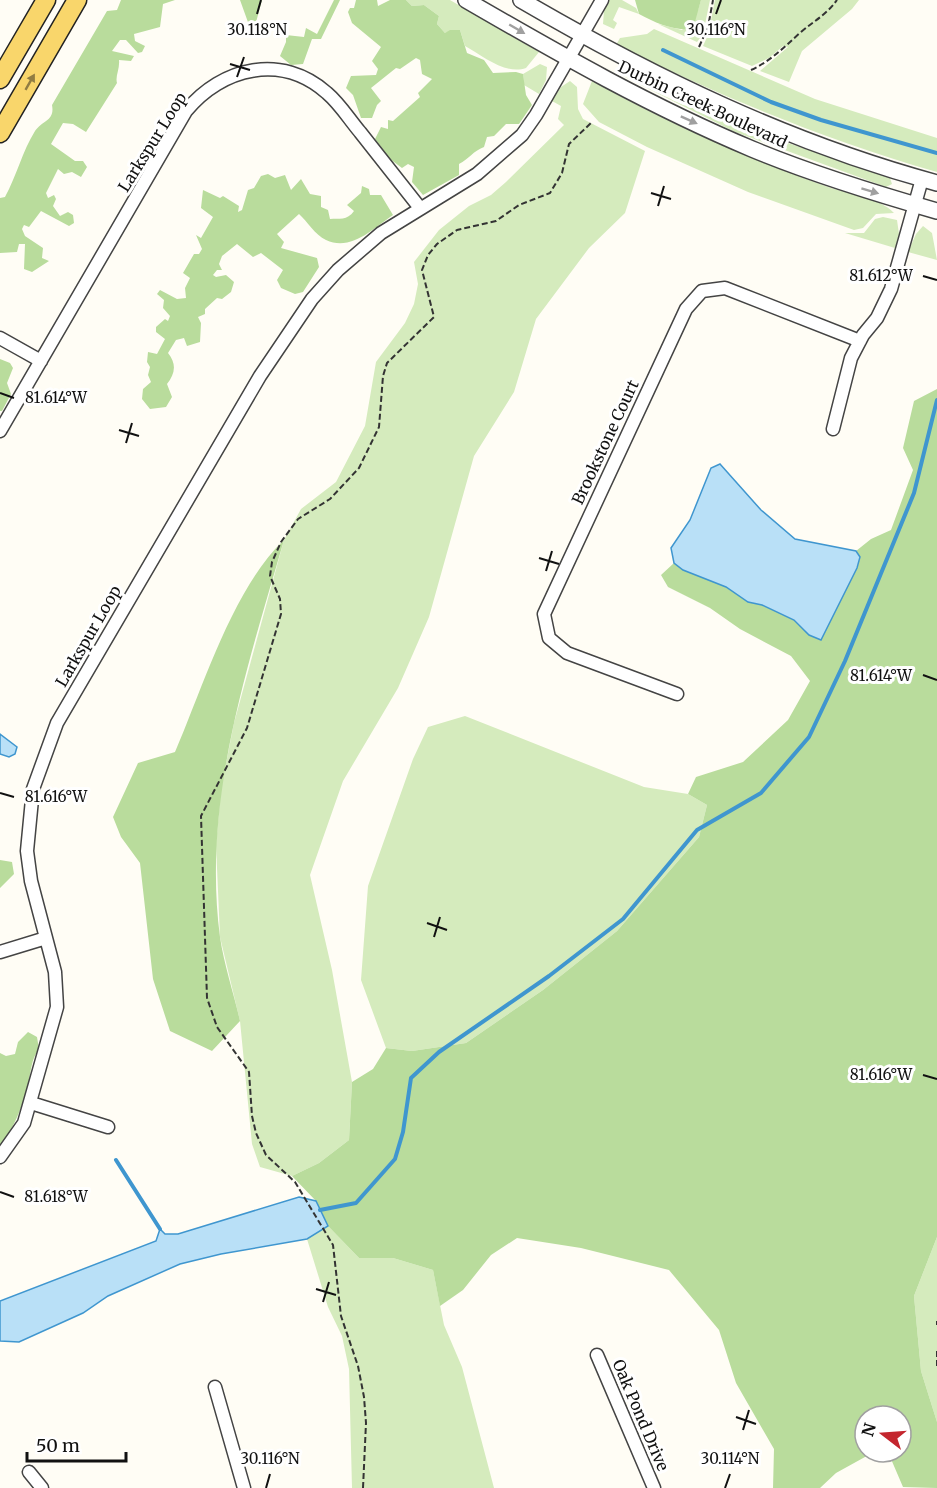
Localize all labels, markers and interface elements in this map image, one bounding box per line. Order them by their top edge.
text: 30.118°N [227,20,288,39]
text: 30.116°N [686,20,746,39]
one-way arrow [508,24,525,34]
street label: Durbin Creek Boulevard [615,56,791,152]
one-way arrow [24,74,35,90]
street label: Larkspur Loop [113,88,191,195]
one-way arrow [680,116,697,125]
one-way arrow [861,187,879,196]
text: 81.612°W [849,266,914,285]
street label: Brookstone Court [567,376,643,508]
text: 81.614°W [25,388,88,407]
street label: Larkspur Loop [51,582,125,690]
text: 81.614°W [850,666,913,685]
text: 81.616°W [25,787,88,806]
text: 81.616°W [850,1065,913,1084]
text: 81.618°W [24,1187,89,1206]
street label: Oak Pond Drive [609,1356,673,1474]
north arrow [853,1404,913,1464]
text: N [857,1420,880,1439]
scale bar [27,1425,126,1463]
text: 50 m [36,1434,80,1457]
text: 30.116°N [240,1449,300,1468]
text: 30.114°N [701,1449,760,1468]

